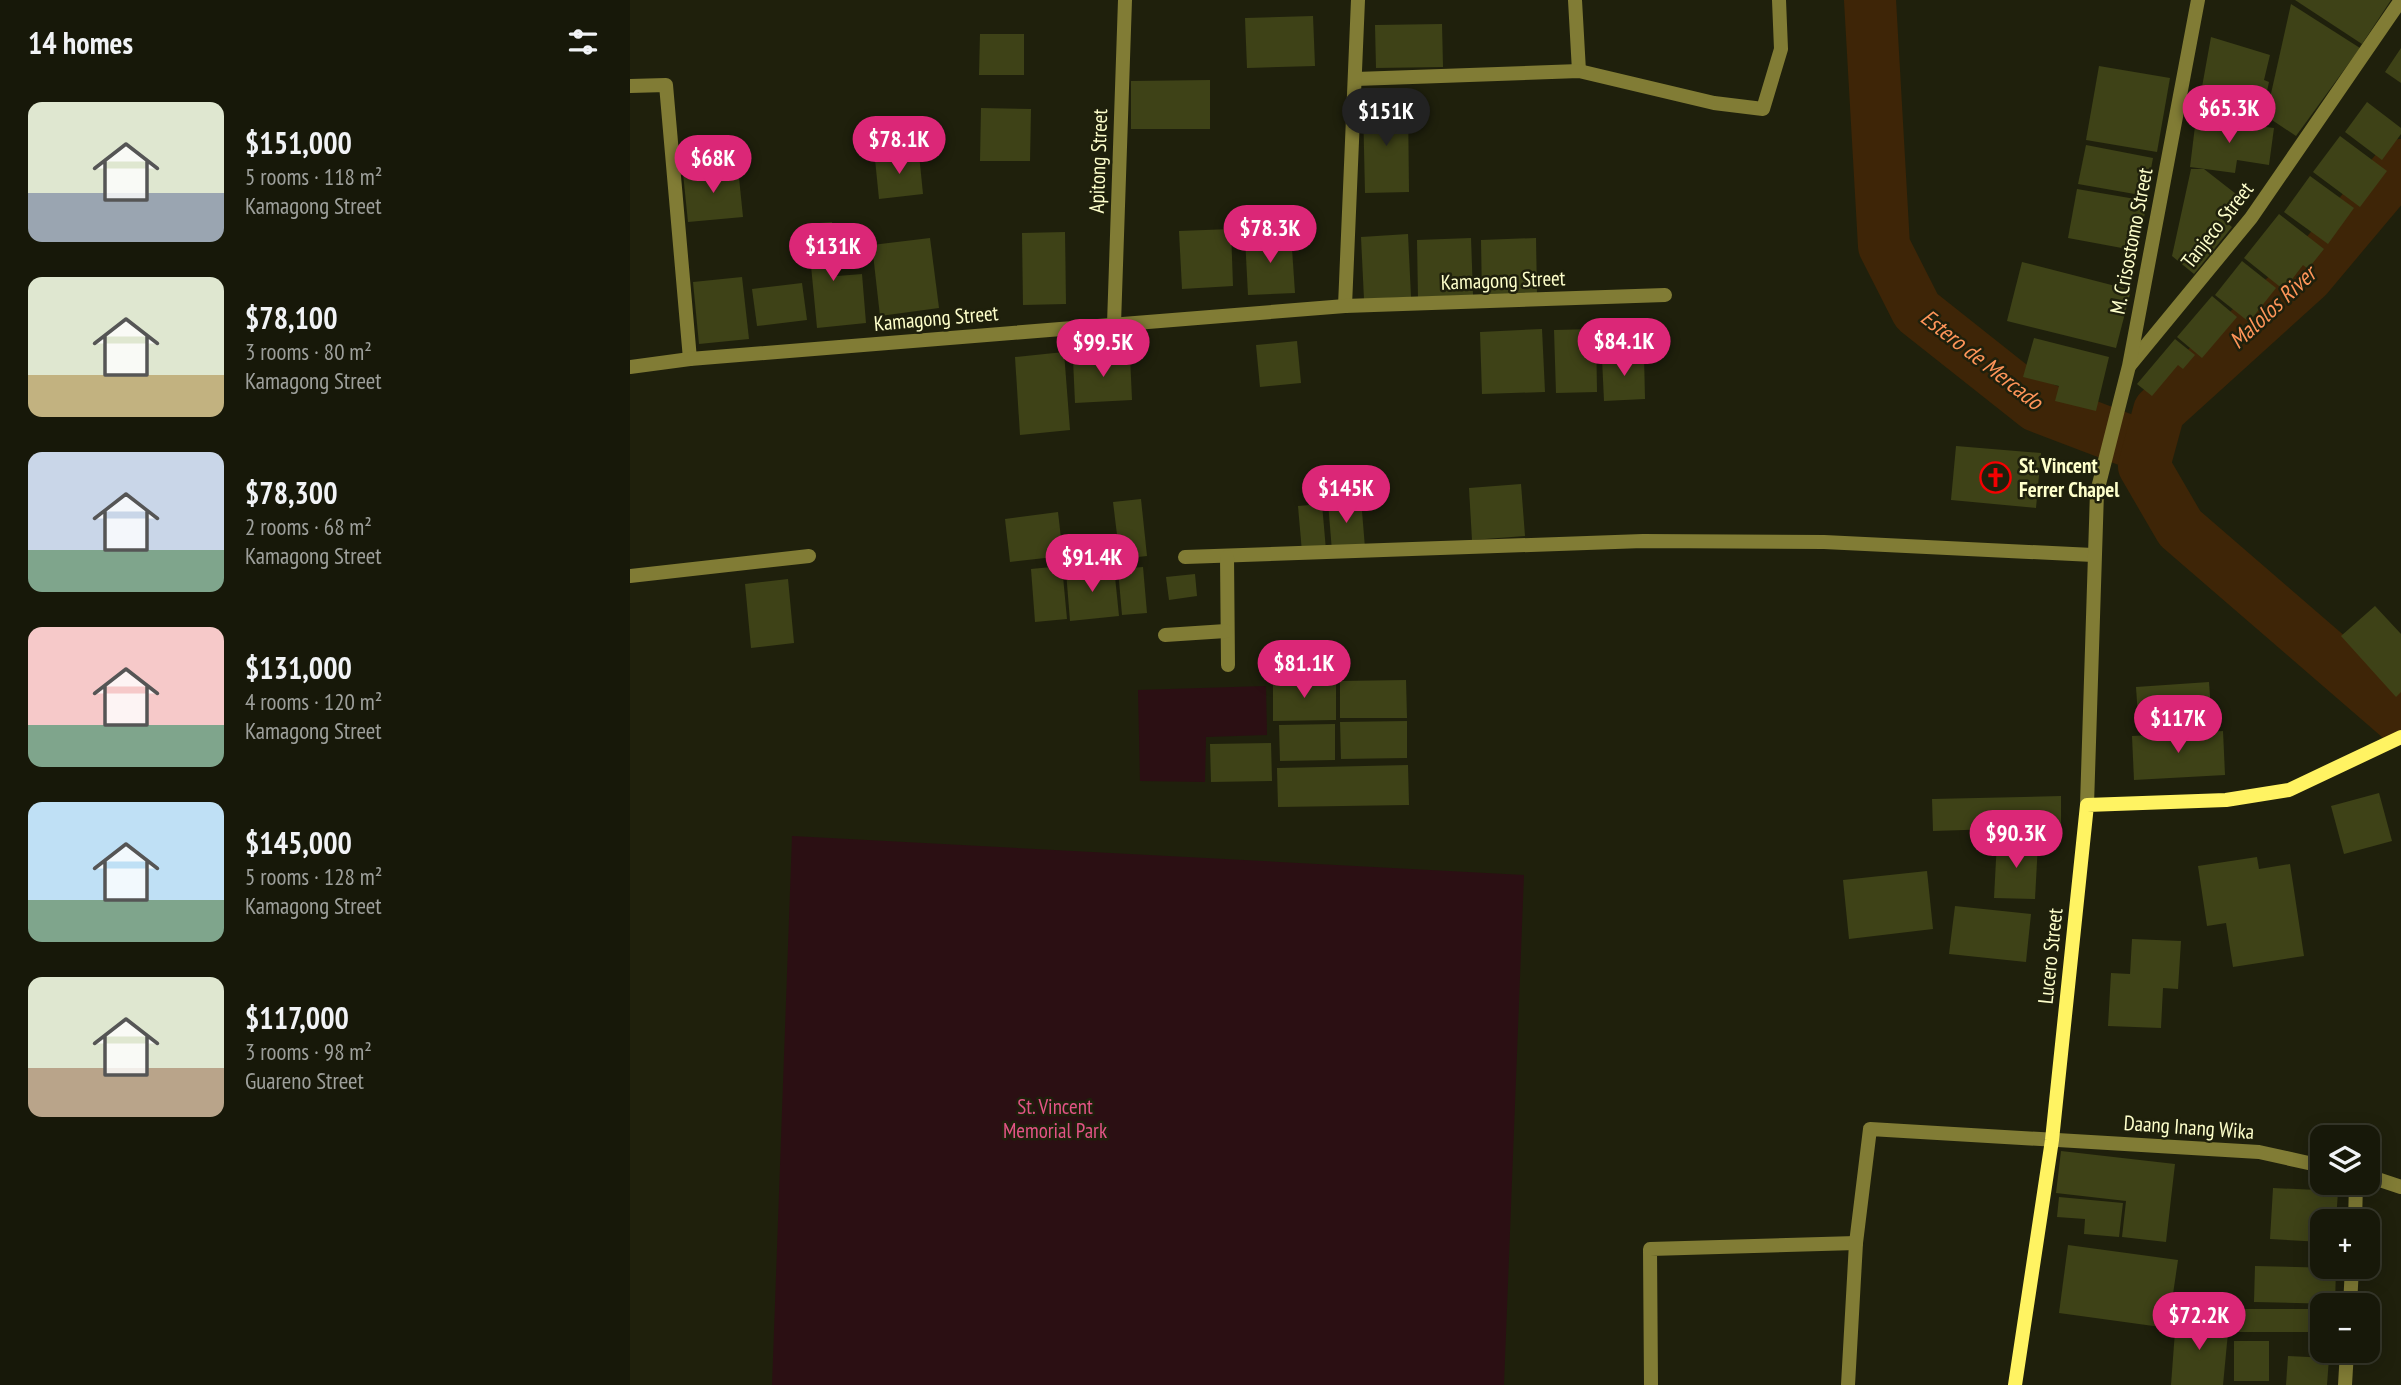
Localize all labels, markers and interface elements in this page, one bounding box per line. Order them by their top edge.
text: 14 homes [28,23,133,62]
icon: filters [564,23,602,61]
pin: $65.3K [2172,86,2286,145]
pin: $151K [1337,88,1435,148]
text: $65.3K [2199,93,2259,122]
text: $151K [1358,96,1414,125]
street label: Apitong Street [1083,108,1113,214]
pin: $78.1K [842,116,956,176]
text: $151,000 [245,123,352,162]
text: $78.1K [869,124,929,153]
icon: home [84,130,168,214]
pin: $68K [672,136,754,195]
text: $68K [691,143,735,172]
text: 5 rooms · 118 m² [245,162,382,191]
street label: M. Crisostomo Street [2104,165,2158,316]
street label: Tanjeco Street [2175,176,2259,274]
text: Kamagong Street [245,191,382,220]
pin: $78.3K [1213,205,1327,265]
text: $78.3K [1240,213,1300,242]
pin: $131K [784,224,882,283]
text: $131K [805,231,861,260]
water label: Malolos River [2223,257,2324,354]
street label: Kamagong Street [1440,264,1566,296]
text: $78,100 [245,298,338,337]
street label: Kamagong Street [873,299,1000,337]
water label: Estero de Mercado [1915,302,2050,417]
icon: home [84,305,168,389]
pin: $84.1K [1567,318,1681,378]
pin: $99.5K [1046,320,1160,379]
text: $84.1K [1594,326,1654,355]
text: $99.5K [1073,327,1133,356]
text: 3 rooms · 80 m² [245,337,372,366]
text: Kamagong Street [245,366,382,395]
place label: St. Vincent Ferrer Chapel [2019,452,2120,503]
church icon: St. Vincent Ferrer Chapel [1979,460,2013,494]
pin: $145K [1297,466,1395,525]
text: $78,300 [245,473,338,512]
text: $145K [1318,473,1374,502]
icon: home [84,480,168,564]
text: 2 rooms · 68 m² [245,512,372,541]
pin: $91.4K [1035,534,1149,594]
text: Kamagong Street [245,541,382,570]
text: $91.4K [1062,542,1122,571]
pin: $81.1K [1247,640,1361,700]
text: $131,000 [245,648,352,687]
text: $81.1K [1274,648,1334,677]
icon: home [84,655,168,739]
text: 4 rooms · 120 m² [245,687,382,716]
pin: $117K [2129,696,2227,755]
text: $117K [2150,703,2206,732]
text: Kamagong Street [245,716,382,745]
pin: $90.3K [1959,810,2073,870]
text: $90.3K [1986,818,2046,847]
text: $145,000 [245,823,352,862]
icon: home [84,830,168,914]
text: 5 rooms · 128 m² [245,862,382,891]
text: Kamagong Street [245,891,382,920]
street label: Lucero Street [2032,907,2068,1005]
text: $117,000 [245,998,349,1037]
icon: home [84,1005,168,1089]
text: 3 rooms · 98 m² [245,1037,372,1066]
text: Guareno Street [245,1066,364,1095]
park label: St. Vincent Memorial Park [1003,1093,1107,1144]
street label: Daang Inang Wika [2123,1109,2255,1145]
map controls [2310,1125,2380,1363]
button: layers [2310,1125,2380,1195]
button: + [2310,1209,2380,1279]
pin: $72.2K [2142,1292,2256,1352]
button: − [2310,1293,2380,1363]
text: $72.2K [2169,1300,2229,1329]

